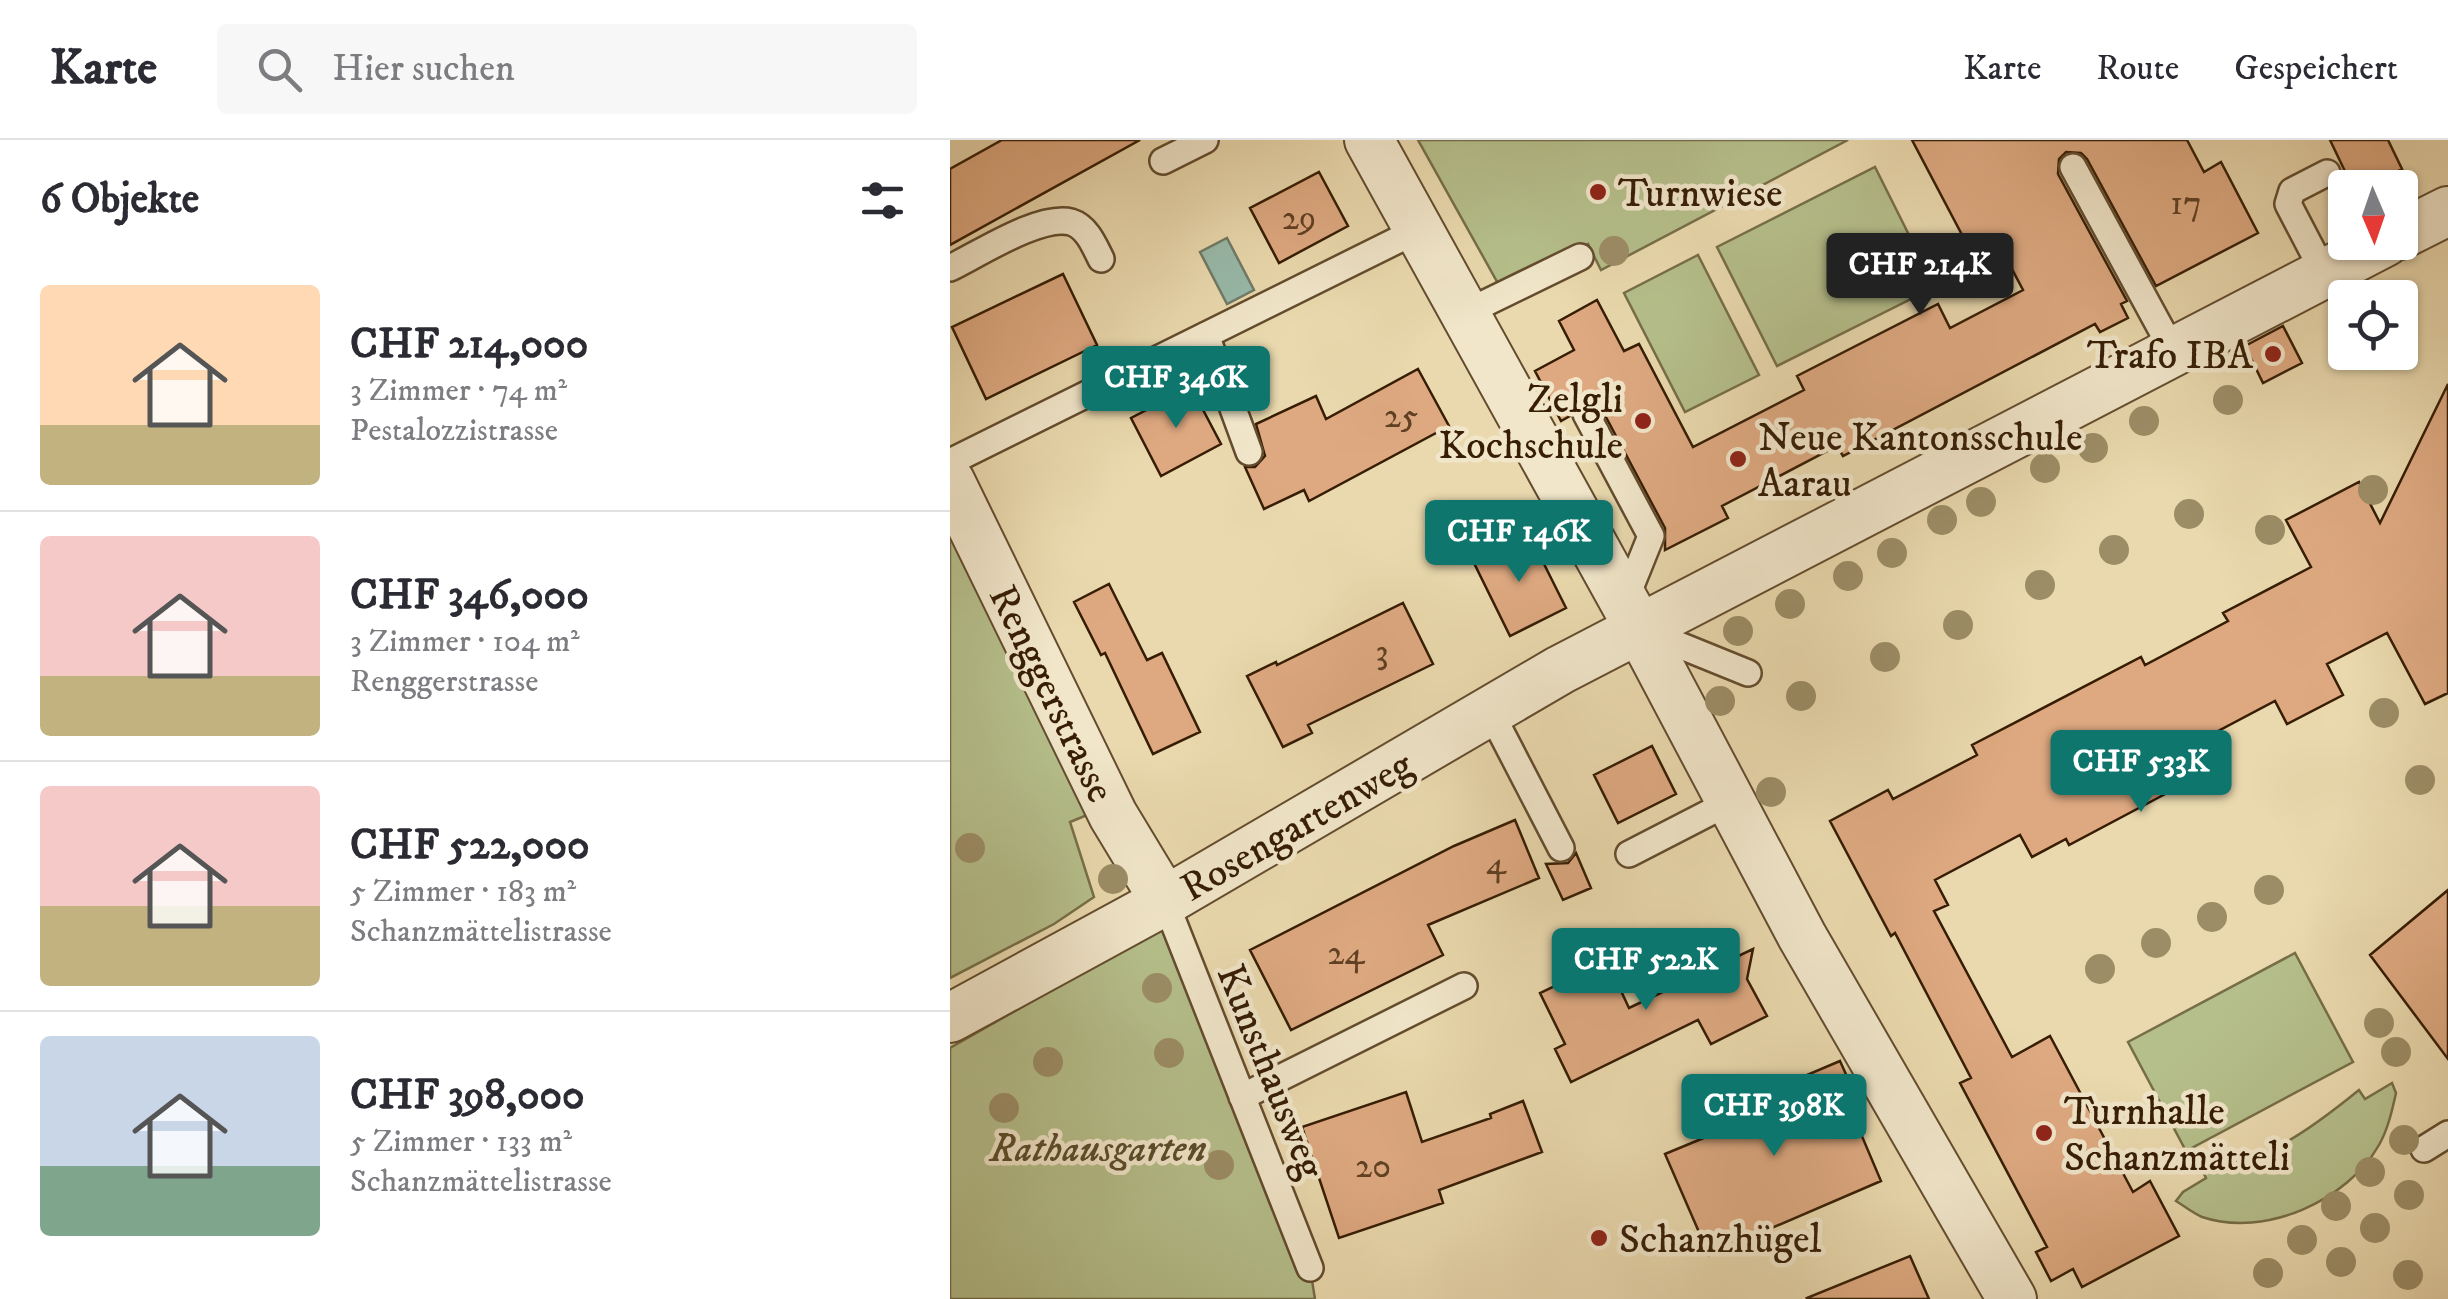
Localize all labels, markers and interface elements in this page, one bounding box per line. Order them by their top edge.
search box [217,24,917,114]
text: Karte [50,39,157,99]
icon: search [252,42,307,97]
text: Hier suchen [332,45,515,93]
text: Karte [1963,47,2041,91]
text: Route [2096,47,2179,91]
text: Gespeichert [2234,47,2398,91]
place label: Turnwiese [1618,170,1783,220]
north arrow [2328,170,2418,260]
map controls [2328,170,2418,370]
icon: filters [855,173,910,228]
text: 6 Objekte [40,174,199,226]
marker: Turnwiese [1587,181,1609,203]
house number: 17 [2170,182,2202,226]
house number: 29 [1282,197,1316,241]
pin: CHF 214K [1817,233,2023,318]
text: CHF 214K [1849,245,1992,285]
button: locate [2328,280,2418,370]
text: CHF 214,000 [350,319,588,371]
icon: home [120,325,240,445]
place label: Trafo IBA [2087,332,2254,382]
marker: Trafo IBA [2262,343,2284,365]
pin: CHF 346K [1073,346,1279,431]
text: CHF 346K [1104,358,1248,398]
text: 3 Zimmer · 74 m² [350,371,567,411]
place label: Zelgli Kochschule [1439,376,1623,472]
house number: 25 [1384,395,1418,439]
marker: Zelgli Kochschule [1632,410,1654,432]
text: Pestalozzistrasse [350,411,558,451]
place label: Neue Kantonsschule Aarau [1758,414,2082,510]
marker: Neue Kantonsschule Aarau [1727,448,1749,470]
pin: CHF 146K [1416,500,1622,585]
text: CHF 146K [1447,512,1591,552]
text: CHF 346,000 [350,570,589,622]
icon: home [120,576,240,696]
street label: Renggerstrasse [976,577,1124,811]
text: 3 Zimmer · 104 m² [350,622,580,662]
house number: 3 [1375,631,1389,675]
text: Renggerstrasse [350,662,538,702]
pin: CHF 533K [2038,730,2244,815]
street label: Rosengartenweg [1173,741,1423,914]
text: CHF 533K [2073,742,2209,782]
text: CHF 522,000 [350,820,590,872]
icon: home [120,826,240,946]
house number: 4 [1486,842,1507,886]
text: 5 Zimmer · 183 m² [350,872,576,912]
text: Schanzmättelistrasse [350,912,612,952]
pin: CHF 522K [1543,928,1749,1013]
house number: 24 [1327,932,1366,976]
text: CHF 522K [1574,940,1718,980]
street label: Kunsthausweg [1204,958,1335,1187]
text: CHF 398,000 [350,1070,585,1122]
pin: CHF 398K [1671,1074,1877,1159]
icon: home [120,1076,240,1196]
text: CHF 398K [1703,1086,1845,1126]
place label: Turnhalle Schanzmätteli [2064,1088,2290,1184]
text: 5 Zimmer · 133 m² [350,1122,572,1162]
marker: Turnhalle Schanzmätteli [2033,1122,2055,1144]
park label: Rathausgarten [989,1125,1206,1175]
house number: 20 [1355,1145,1391,1189]
text: Schanzmättelistrasse [350,1162,612,1202]
place label: Schanzhügel [1619,1216,1822,1266]
marker: Schanzhügel [1588,1227,1610,1249]

